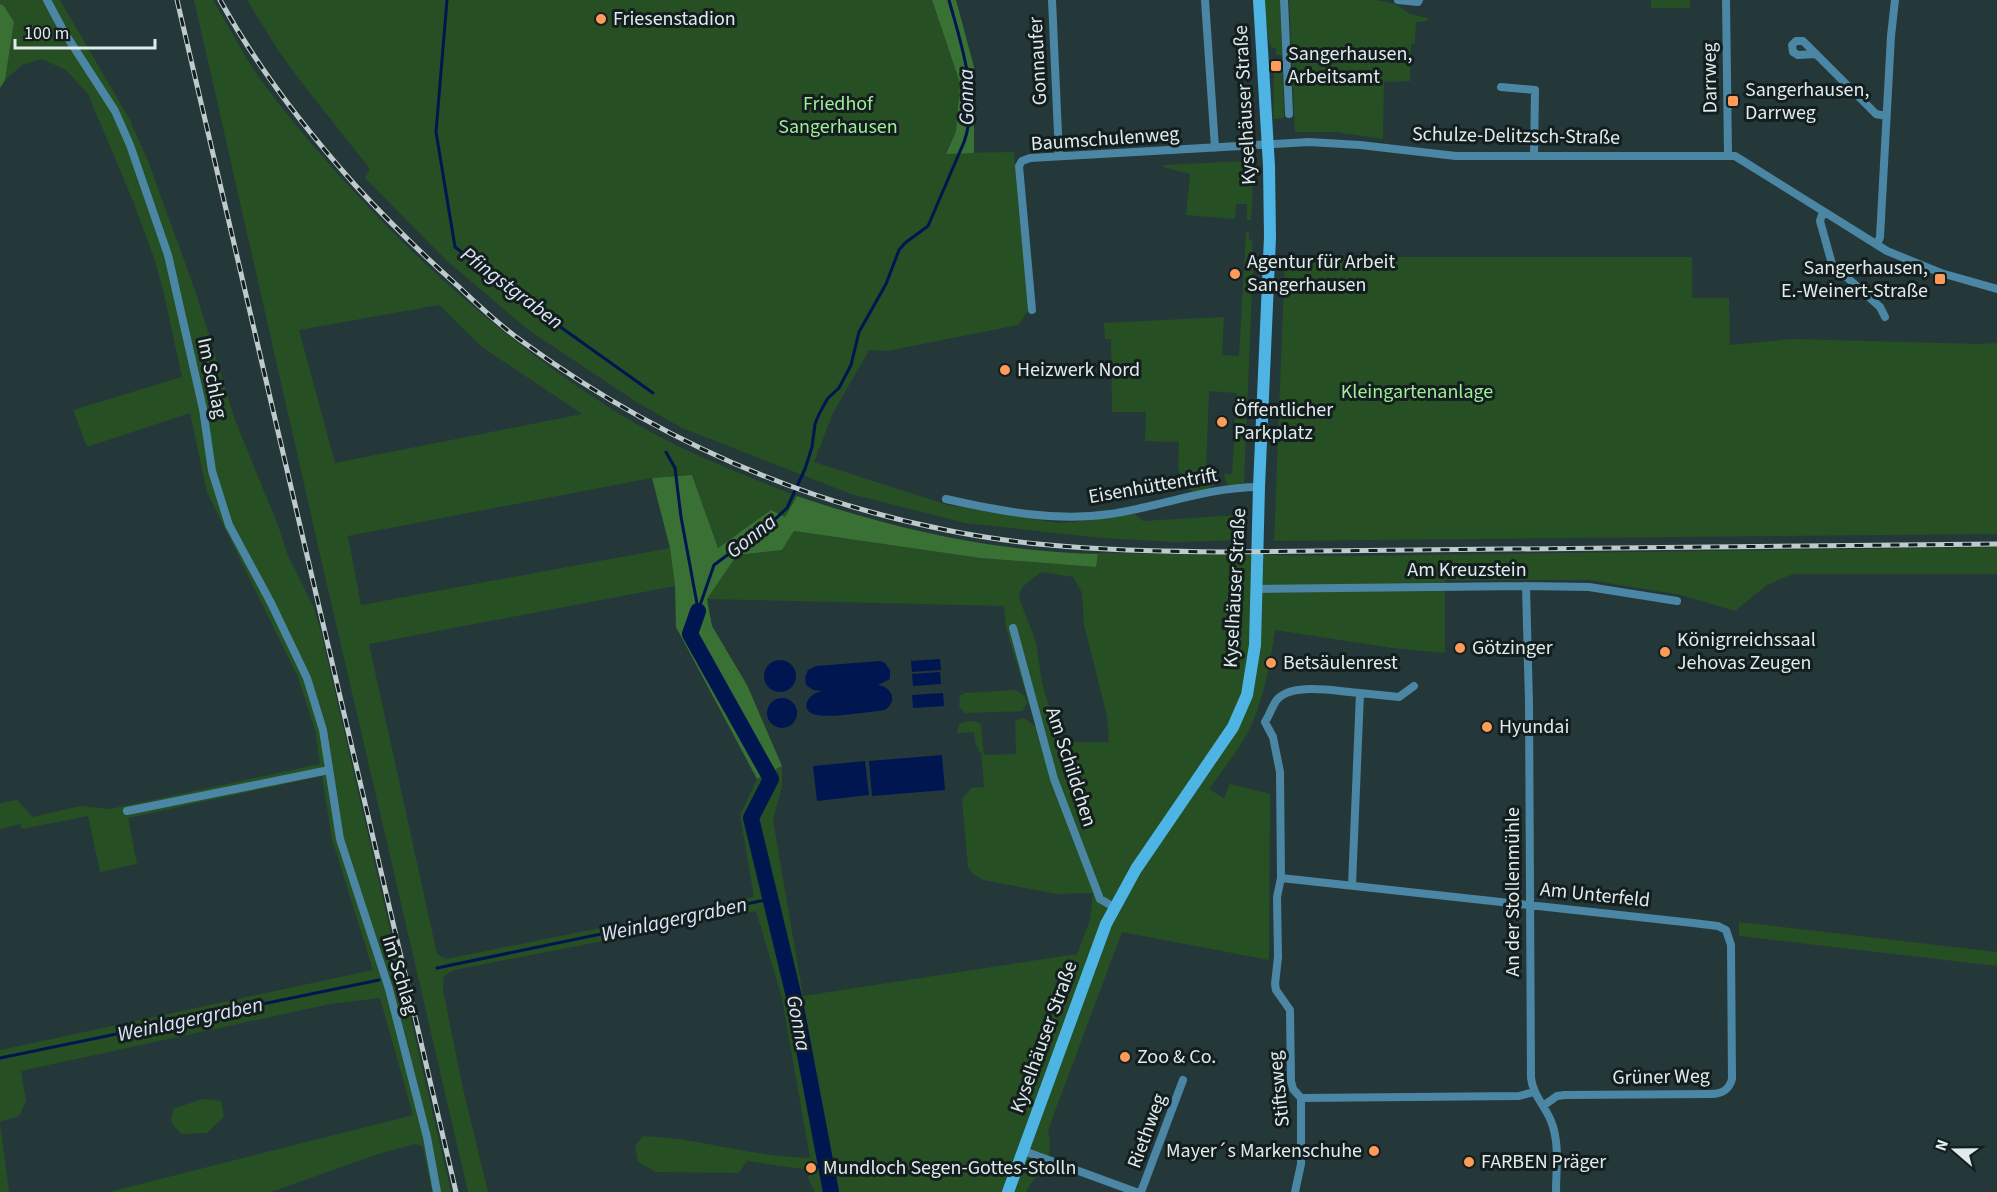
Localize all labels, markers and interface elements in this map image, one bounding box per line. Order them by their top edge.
place label: Friesenstadion [613,5,736,33]
scale bar [15,12,154,50]
marker: Friesenstadion [594,12,608,26]
street label: Gonnaufer [1022,16,1054,106]
text: 100 m [24,21,69,46]
street label: Kyselhäuser Straße [1227,24,1263,186]
place label: Sangerhausen, Arbeitsamt [1288,40,1412,91]
street label: Darrweg [1695,42,1725,114]
marker: Sangerhausen, Arbeitsamt [1269,59,1283,73]
water label: Gonna [951,69,981,125]
place label: Sangerhausen, Darrweg [1745,76,1869,127]
park label: Friedhof Sangerhausen [778,90,898,141]
marker: Sangerhausen, Darrweg [1726,94,1740,108]
street label: Baumschulenweg [1030,120,1180,158]
street label: Schulze-Delitzsch-Straße [1412,120,1620,152]
water label: Pfingstgraben [455,240,569,336]
place label: Agentur für Arbeit Sangerhausen [1247,248,1395,299]
place label: Sangerhausen, E.-Weinert-Straße [1781,254,1928,305]
marker: Agentur für Arbeit Sangerhausen [1228,267,1242,281]
marker: Sangerhausen, E.-Weinert-Straße [1933,272,1947,286]
street label: Im Schlag [190,335,234,421]
place label: Heizwerk Nord [1017,356,1140,384]
marker: Heizwerk Nord [998,363,1012,377]
park label: Kleingartenanlage [1341,378,1493,406]
place label: Öffentlicher Parkplatz [1234,396,1333,447]
marker: Öffentlicher Parkplatz [1215,415,1229,429]
street label: Eisenhüttentrift [1086,461,1220,511]
water label: Gonna [720,507,782,565]
street label: Kyselhäuser Straße [1217,507,1253,669]
street label: Am Kreuzstein [1407,556,1527,584]
place label: Königrreichssaal Jehovas Zeugen [1677,626,1816,677]
place label: Götzinger [1472,634,1553,662]
marker: Götzinger [1453,641,1467,655]
marker: Königrreichssaal Jehovas Zeugen [1658,645,1672,659]
place label: Betsäulenrest [1283,649,1398,677]
marker: Betsäulenrest [1264,656,1278,670]
street label: Am Schildchen [1039,704,1103,830]
place label: Hyundai [1499,713,1569,741]
marker: Hyundai [1480,720,1494,734]
street label: An der Stollenmühle [1499,807,1527,977]
street label: Am Unterfeld [1539,875,1651,915]
water label: Weinlagergraben [598,889,750,949]
street label: Im Schlag [375,932,425,1018]
street label: Kyselhäuser Straße [1003,957,1085,1117]
water label: Weinlagergraben [114,989,266,1049]
water label: Gonna [779,992,819,1054]
place label: Zoo & Co. [1137,1043,1216,1071]
marker: Zoo & Co. [1118,1050,1132,1064]
street label: Stiftsweg [1261,1050,1297,1128]
street label: Grüner Weg [1612,1062,1710,1092]
street label: Riethweg [1121,1090,1173,1172]
north arrow [1925,1120,1985,1180]
text: N [1930,1136,1954,1154]
place label: Mayer´s Markenschuhe [1166,1137,1362,1165]
marker: Mayer´s Markenschuhe [1367,1144,1381,1158]
place label: FARBEN Präger [1481,1148,1606,1176]
place label: Mundloch Segen-Gottes-Stolln [823,1154,1076,1182]
marker: FARBEN Präger [1462,1155,1476,1169]
marker: Mundloch Segen-Gottes-Stolln [804,1161,818,1175]

